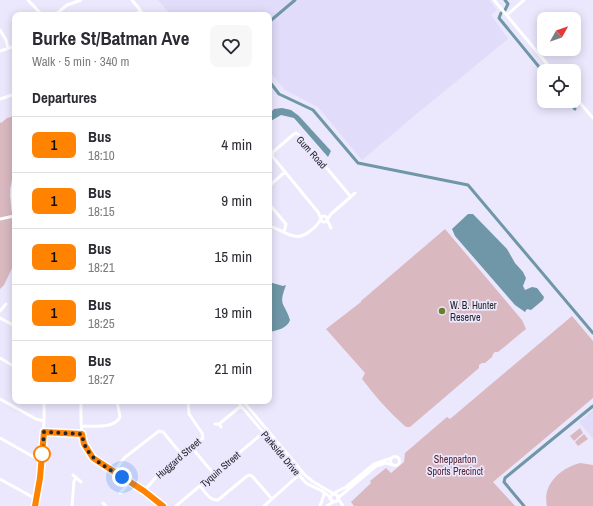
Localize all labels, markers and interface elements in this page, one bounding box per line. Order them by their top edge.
north arrow [537,12,581,56]
map controls [537,12,581,108]
text: Burke St/Batman Ave [32,25,189,51]
button: heart [210,25,252,67]
text: Walk · 5 min · 340 m [32,53,129,70]
button: locate [537,64,581,108]
text: Departures [32,87,97,108]
text: Bus [88,126,111,147]
street label: Gum Road [294,133,330,171]
text: 4 min [221,134,252,155]
text: 1 [51,136,57,154]
text: 18:10 [88,147,115,164]
text: Bus [88,182,111,203]
text: 9 min [221,190,252,211]
text: 1 [51,192,57,210]
text: 18:15 [88,203,115,220]
text: Bus [88,238,111,259]
text: 15 min [214,246,252,267]
text: 1 [51,248,57,266]
text: 18:21 [88,259,115,276]
text: Bus [88,294,111,315]
place label: W. B. Hunter Reserve [450,299,497,324]
text: 19 min [214,302,252,323]
text: 1 [51,304,57,322]
marker: W. B. Hunter Reserve [437,306,447,316]
text: 18:25 [88,315,115,332]
text: Bus [88,350,111,371]
text: 21 min [214,358,252,379]
text: 1 [51,360,57,378]
text: 18:27 [88,371,115,388]
street label: Parkside Drive [258,428,303,479]
street label: Huggard Street [153,435,204,482]
unlabelled marker [33,445,51,463]
street label: Tyquin Street [198,448,244,490]
park label: Shepparton Sports Precinct [427,453,484,478]
your location [112,467,132,487]

